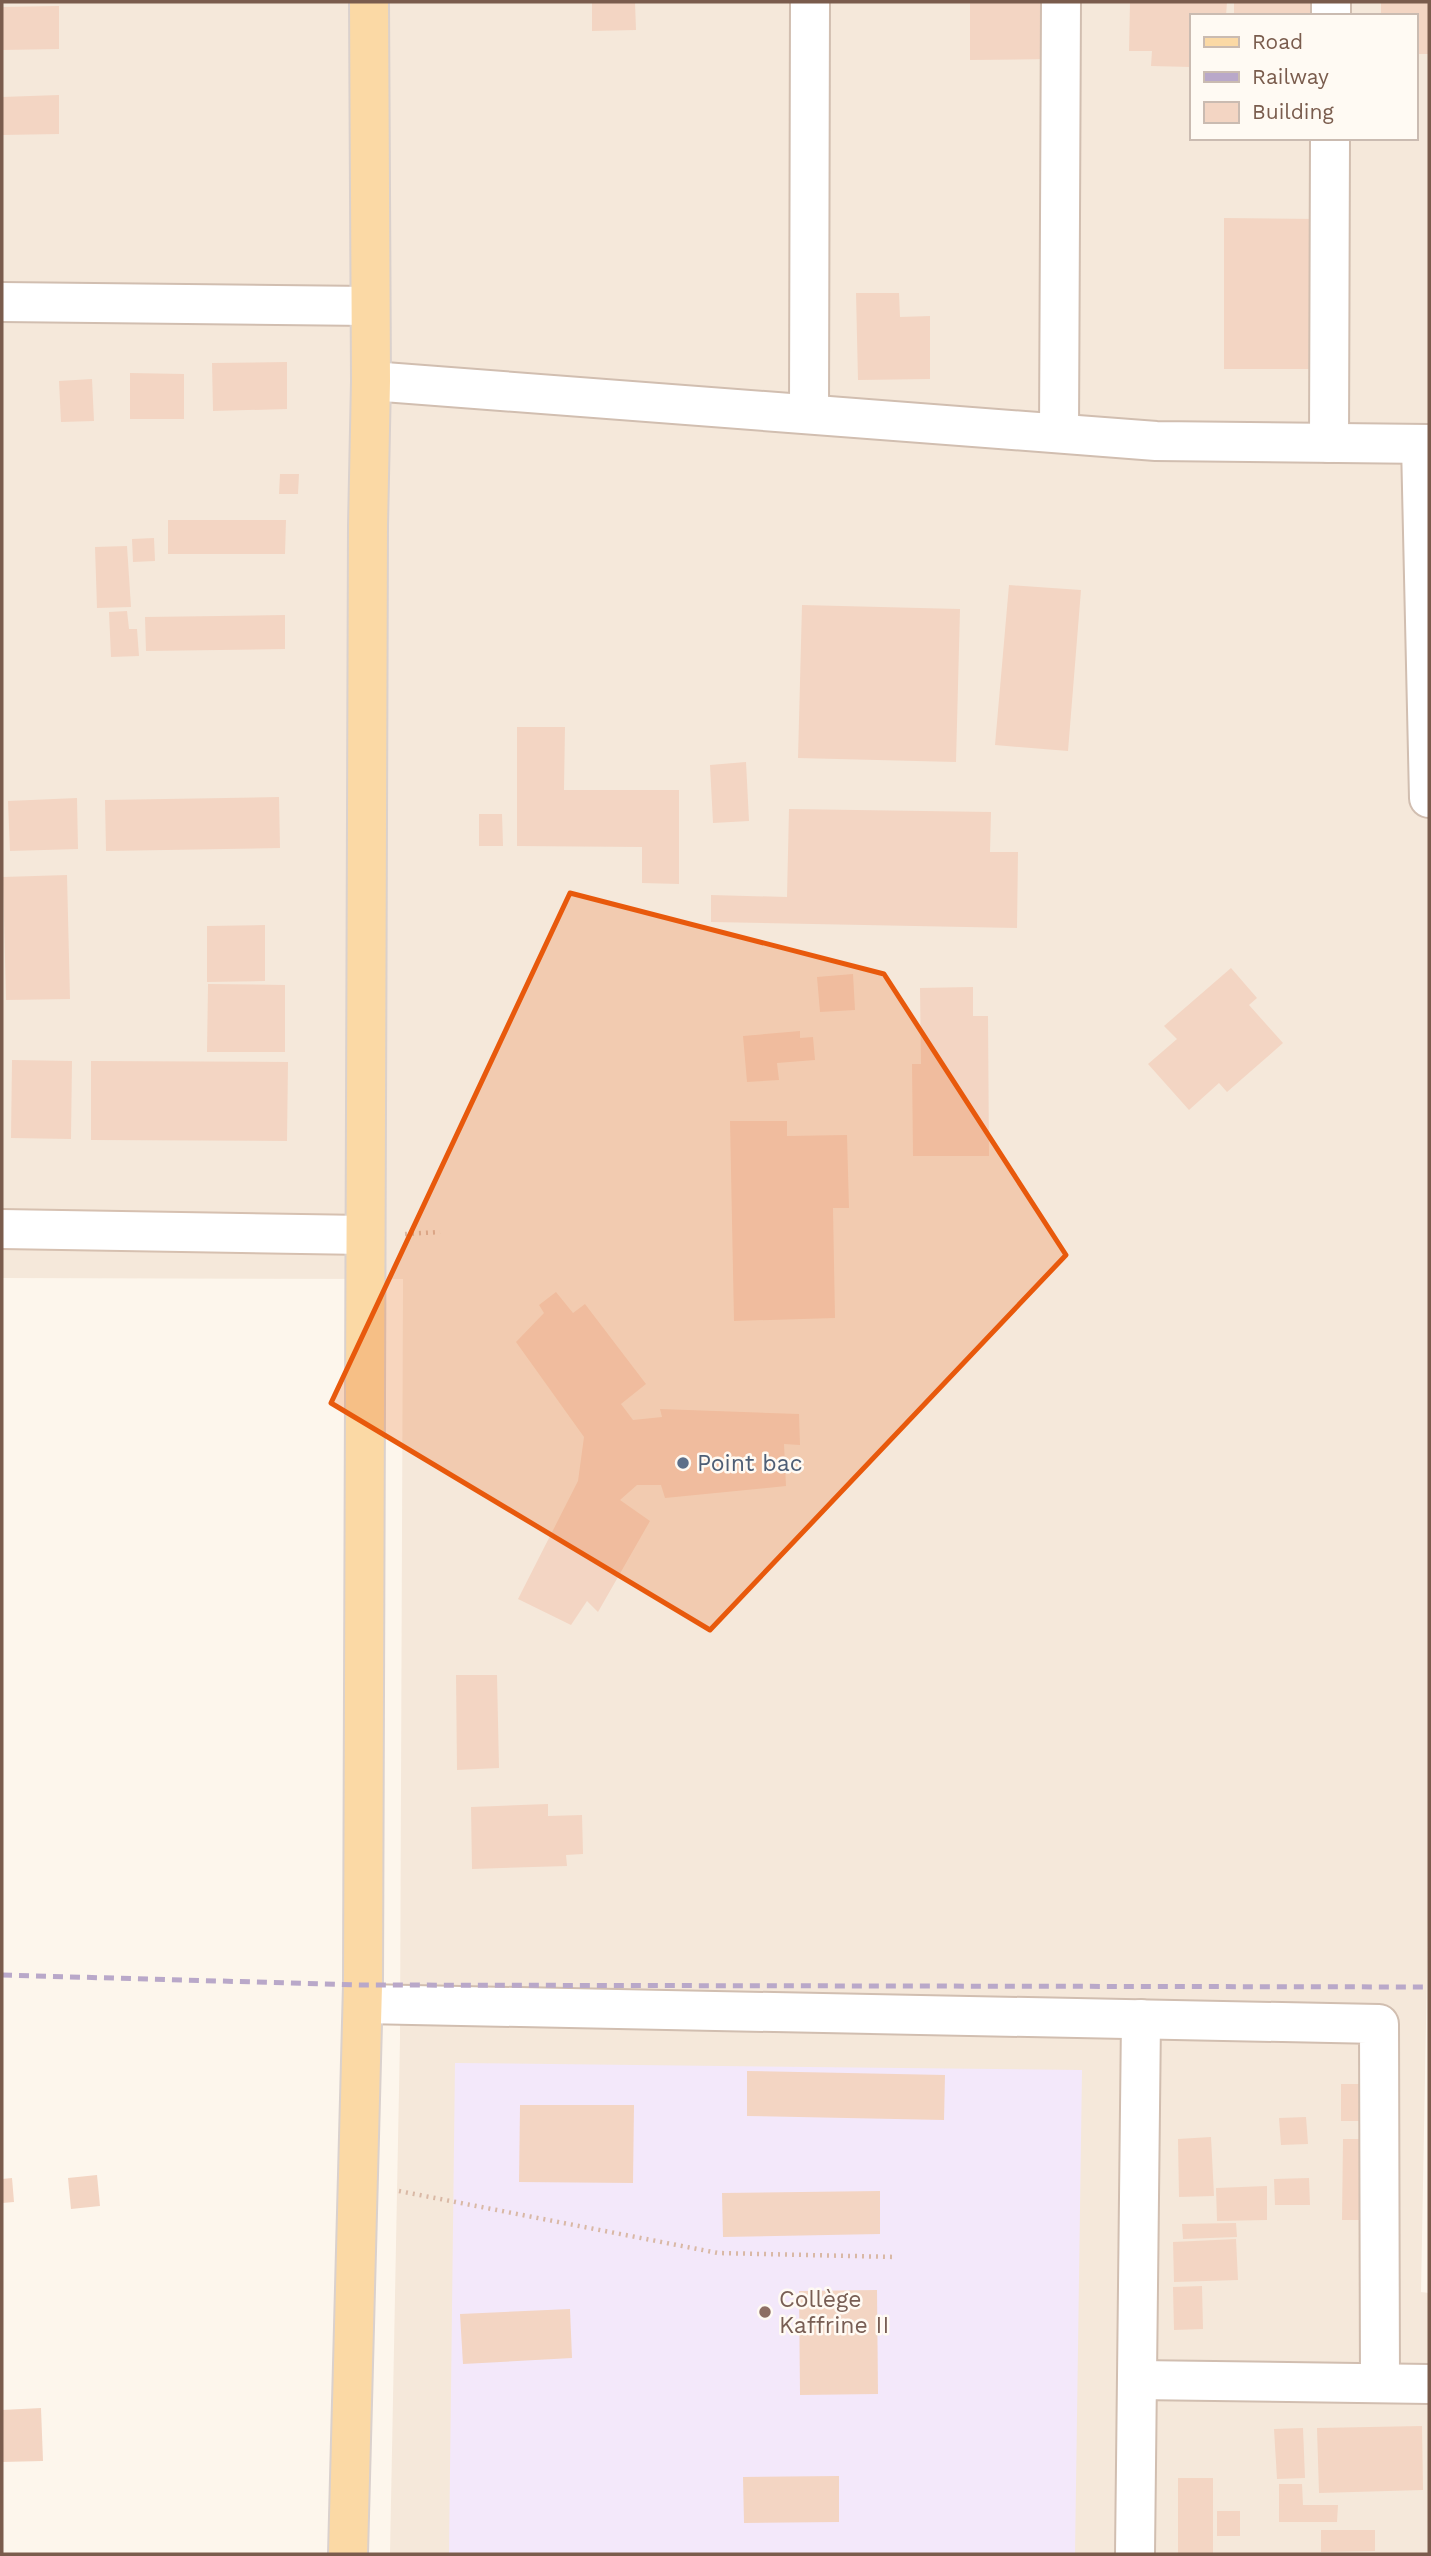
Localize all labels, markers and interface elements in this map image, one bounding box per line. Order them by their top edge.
legend [1190,14,1417,140]
text: Road [1252,29,1303,54]
text: Railway [1252,64,1329,89]
text: Building [1252,99,1334,124]
place label: Point bac [697,1450,803,1477]
marker: Point bac [675,1455,691,1471]
place label: Collège Kaffrine II [779,2286,889,2339]
marker: Collège Kaffrine II [757,2304,773,2320]

